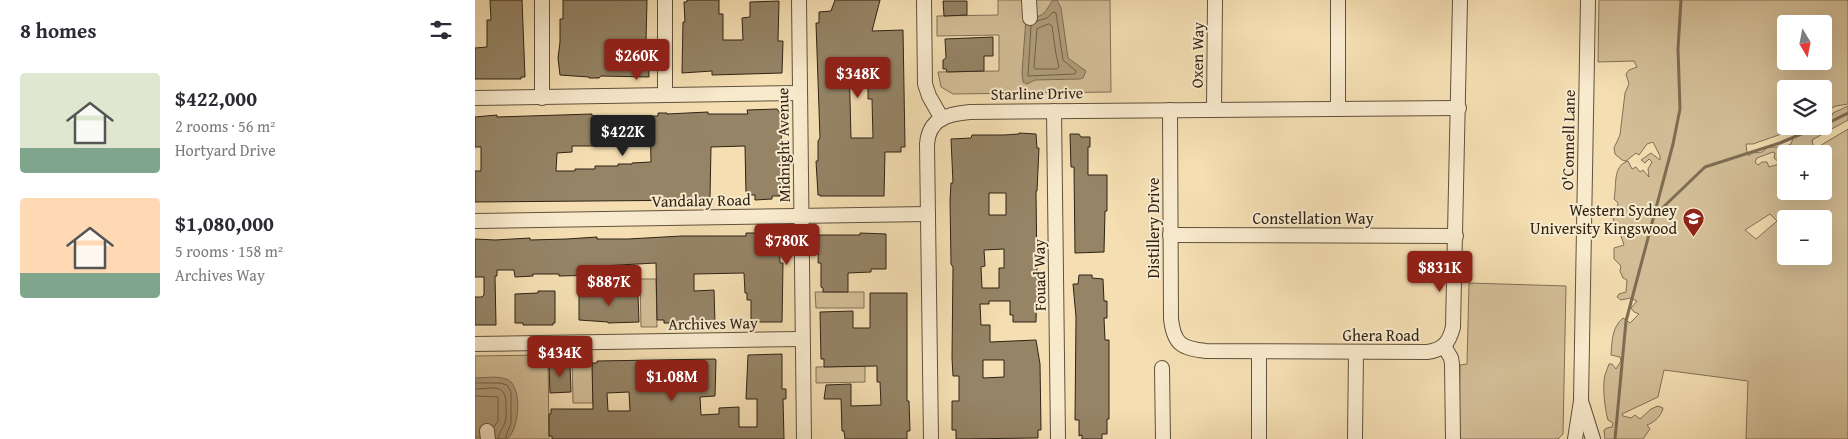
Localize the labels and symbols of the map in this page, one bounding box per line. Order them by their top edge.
north arrow [1777,15,1833,70]
street label: Oxen Way [1184,22,1210,88]
pin: $260K [602,38,672,81]
pin: $348K [823,56,893,99]
street label: Starline Drive [991,80,1083,106]
street label: Midnight Avenue [770,87,796,203]
street label: O'Connell Lane [1555,90,1581,190]
pin: $422K [588,114,658,157]
street label: Distillery Drive [1141,177,1165,279]
street label: Vandalay Road [651,187,751,213]
place label: Western Sydney University Kingswood [1530,198,1677,240]
street label: Constellation Way [1252,206,1374,230]
school or university icon: Western Sydney University Kingswood [1681,207,1705,238]
pin: $780K [752,224,822,266]
street label: Fouad Way [1026,239,1052,311]
pin: $831K [1405,250,1475,293]
pin: $887K [574,264,644,307]
street label: Archives Way [668,310,758,336]
street label: Ghera Road [1343,323,1420,347]
pin: $434K [525,336,595,378]
pin: $1.08M [631,360,713,402]

